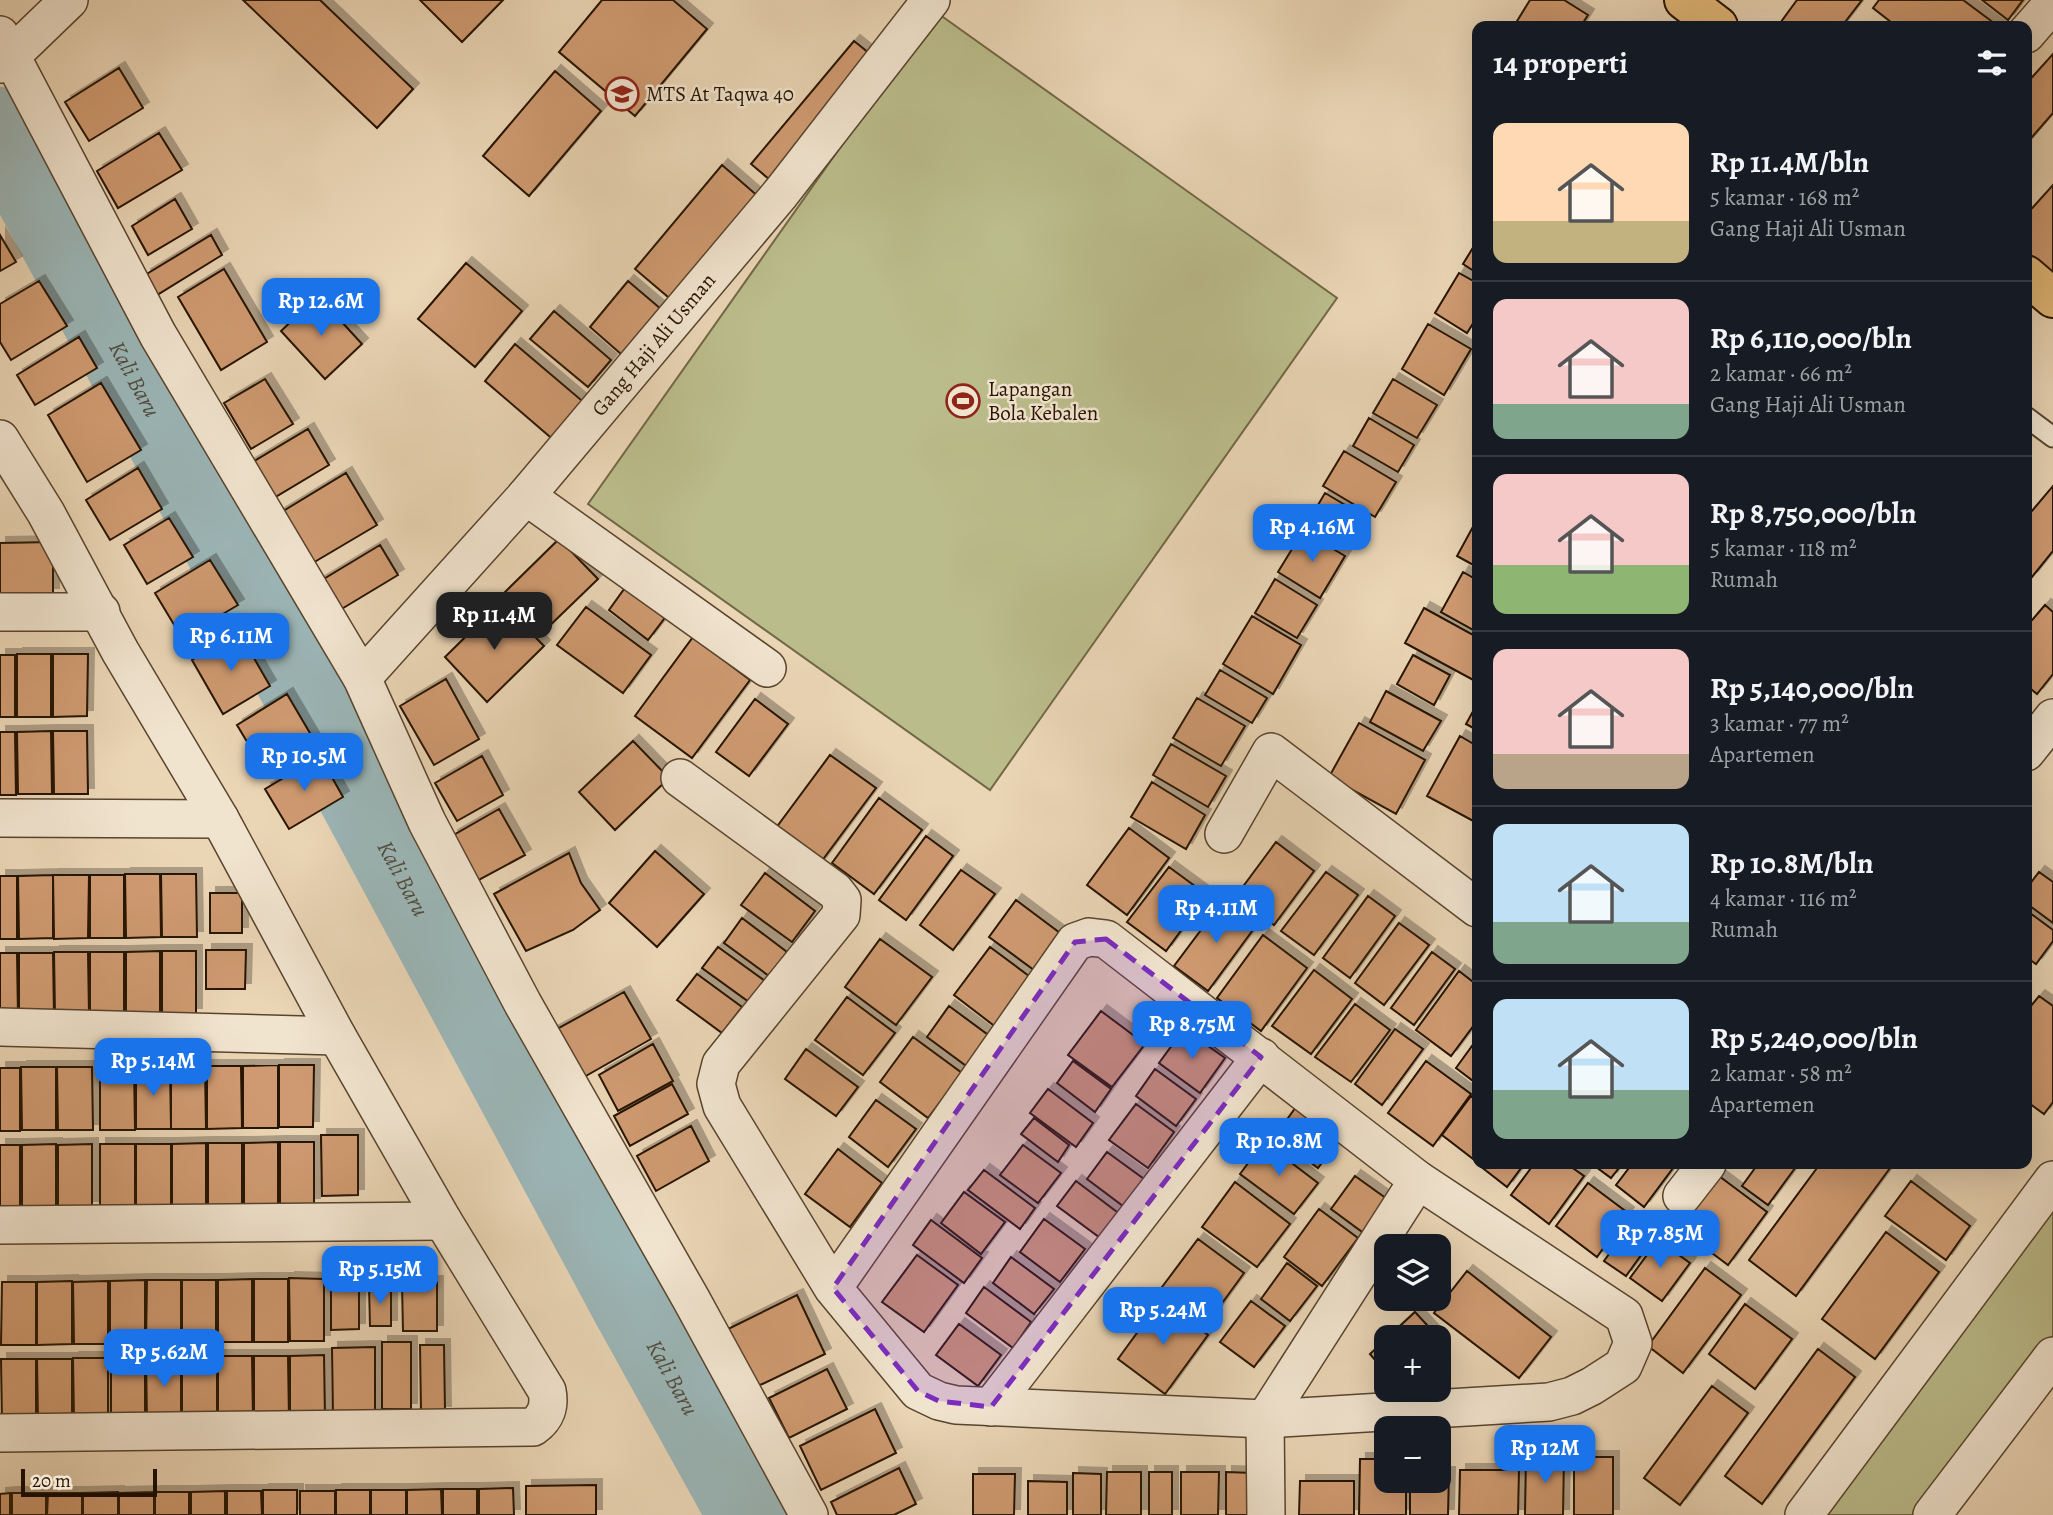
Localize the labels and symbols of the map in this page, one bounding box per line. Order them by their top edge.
school or university icon: MTS At Taqwa 40 [603,75,641,113]
place label: MTS At Taqwa 40 [646,80,794,108]
street label: Gang Haji Ali Usman [585,267,722,422]
pin: Rp 12.6M [249,278,393,338]
water label: Kali Baru [102,336,168,423]
place label: Lapangan Bola Kebalen [988,375,1098,427]
sports icon: Lapangan Bola Kebalen [944,382,982,420]
pin: Rp 4.16M [1240,504,1384,564]
pin: Rp 11.4M [422,592,566,652]
pin: Rp 6.11M [159,614,303,673]
pin: Rp 10.5M [232,734,376,793]
water label: Kali Baru [370,835,436,922]
pin: Rp 4.11M [1144,886,1288,945]
pin: Rp 8.75M [1120,1002,1264,1061]
pin: Rp 5.14M [81,1038,225,1098]
pin: Rp 10.8M [1207,1118,1351,1178]
pin: Rp 7.85M [1588,1210,1732,1270]
pin: Rp 5.15M [308,1246,452,1306]
pin: Rp 5.24M [1091,1288,1235,1347]
pin: Rp 5.62M [92,1330,236,1389]
water label: Kali Baru [639,1334,706,1421]
pin: Rp 12M [1488,1426,1602,1485]
scale bar [21,1466,158,1498]

